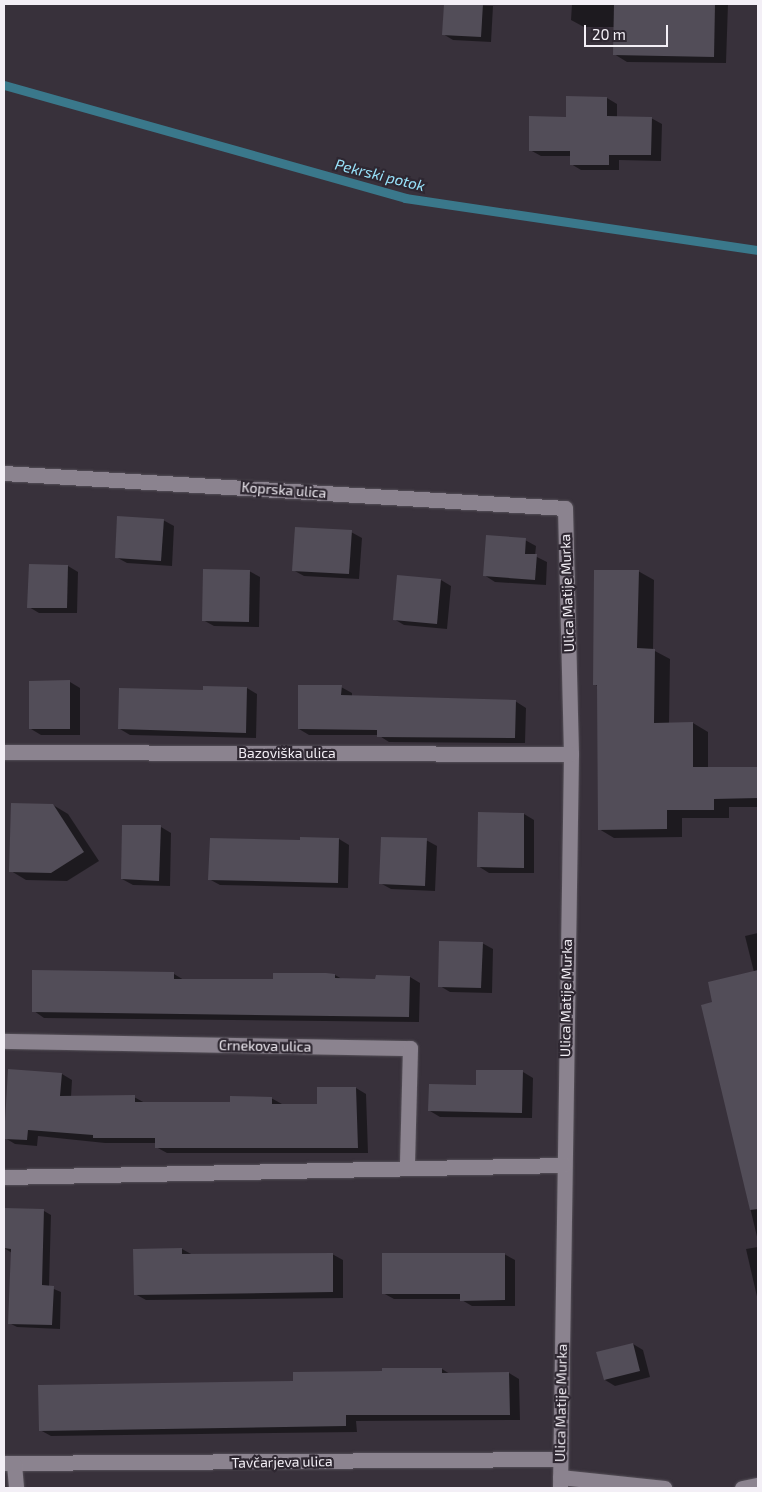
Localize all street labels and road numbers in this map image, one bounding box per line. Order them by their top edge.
street label: Koprska ulica [241,479,327,501]
street label: Ulica Matije Murka [557,534,577,652]
street label: Bazoviška ulica [238,745,336,761]
street label: Ulica Matije Murka [557,939,575,1057]
street label: Crnekova ulica [219,1037,311,1055]
street label: Ulica Matije Murka [552,1344,570,1462]
street label: Tavčarjeva ulica [231,1453,333,1471]

